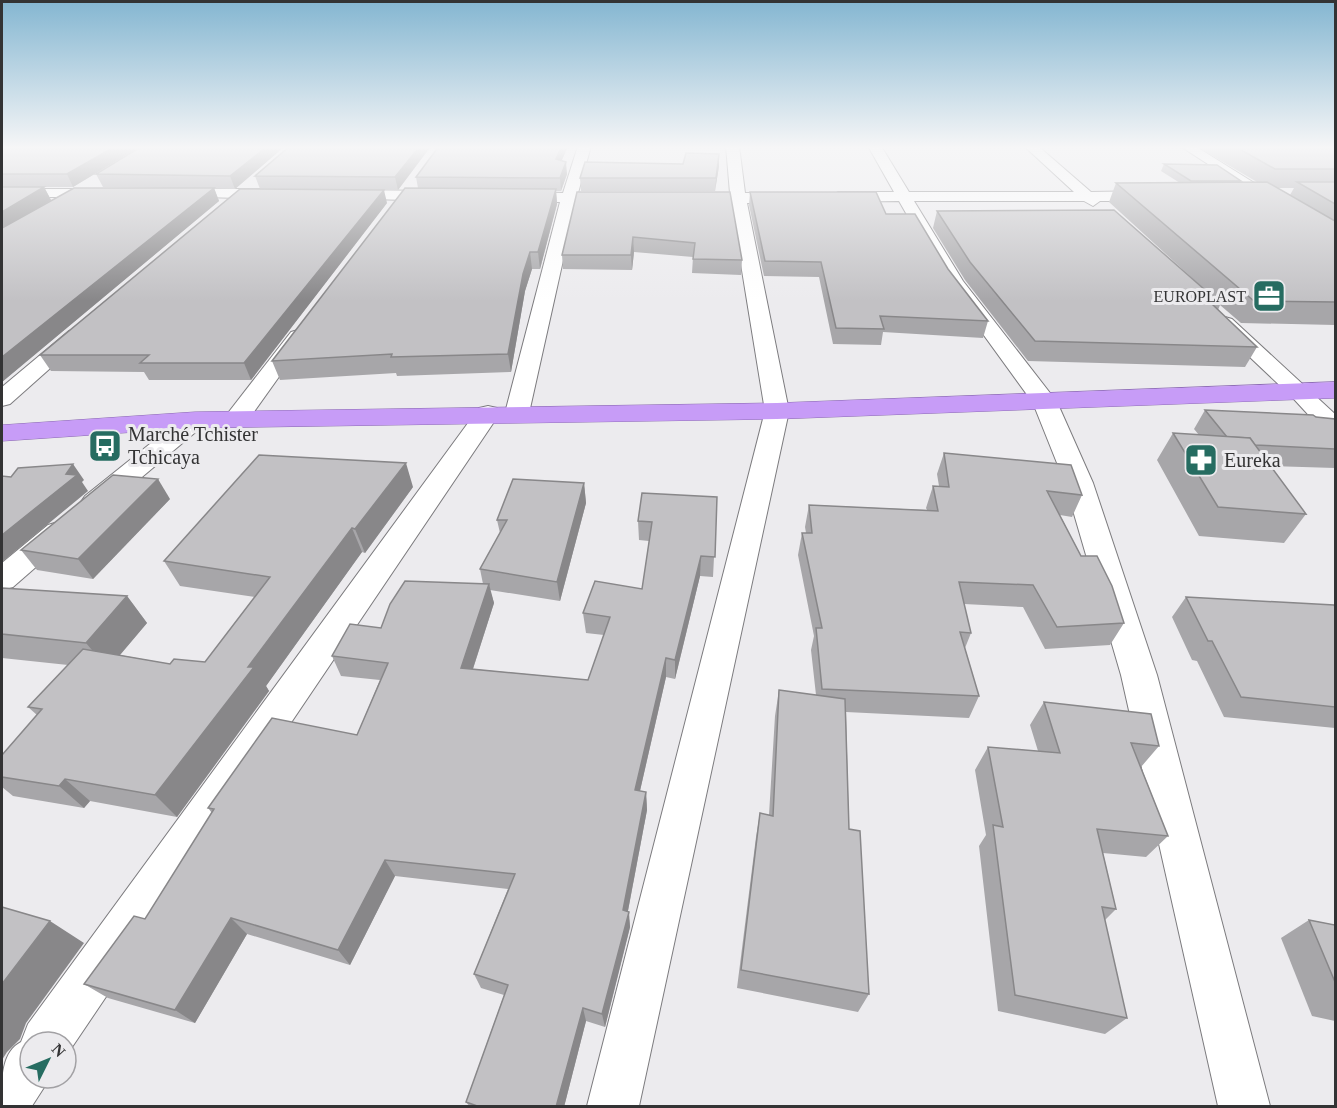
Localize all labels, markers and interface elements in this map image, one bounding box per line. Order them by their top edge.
office icon: EUROPLAST [1251,278,1287,314]
place label: EUROPLAST [1154,288,1246,305]
place label: Marché Tchister Tchicaya [128,423,258,469]
bus stop icon: Marché Tchister Tchicaya [87,428,123,464]
pharmacy icon: Eureka [1183,442,1219,478]
place label: Eureka [1224,449,1281,471]
north arrow [18,1030,78,1090]
text: N [48,1040,69,1060]

